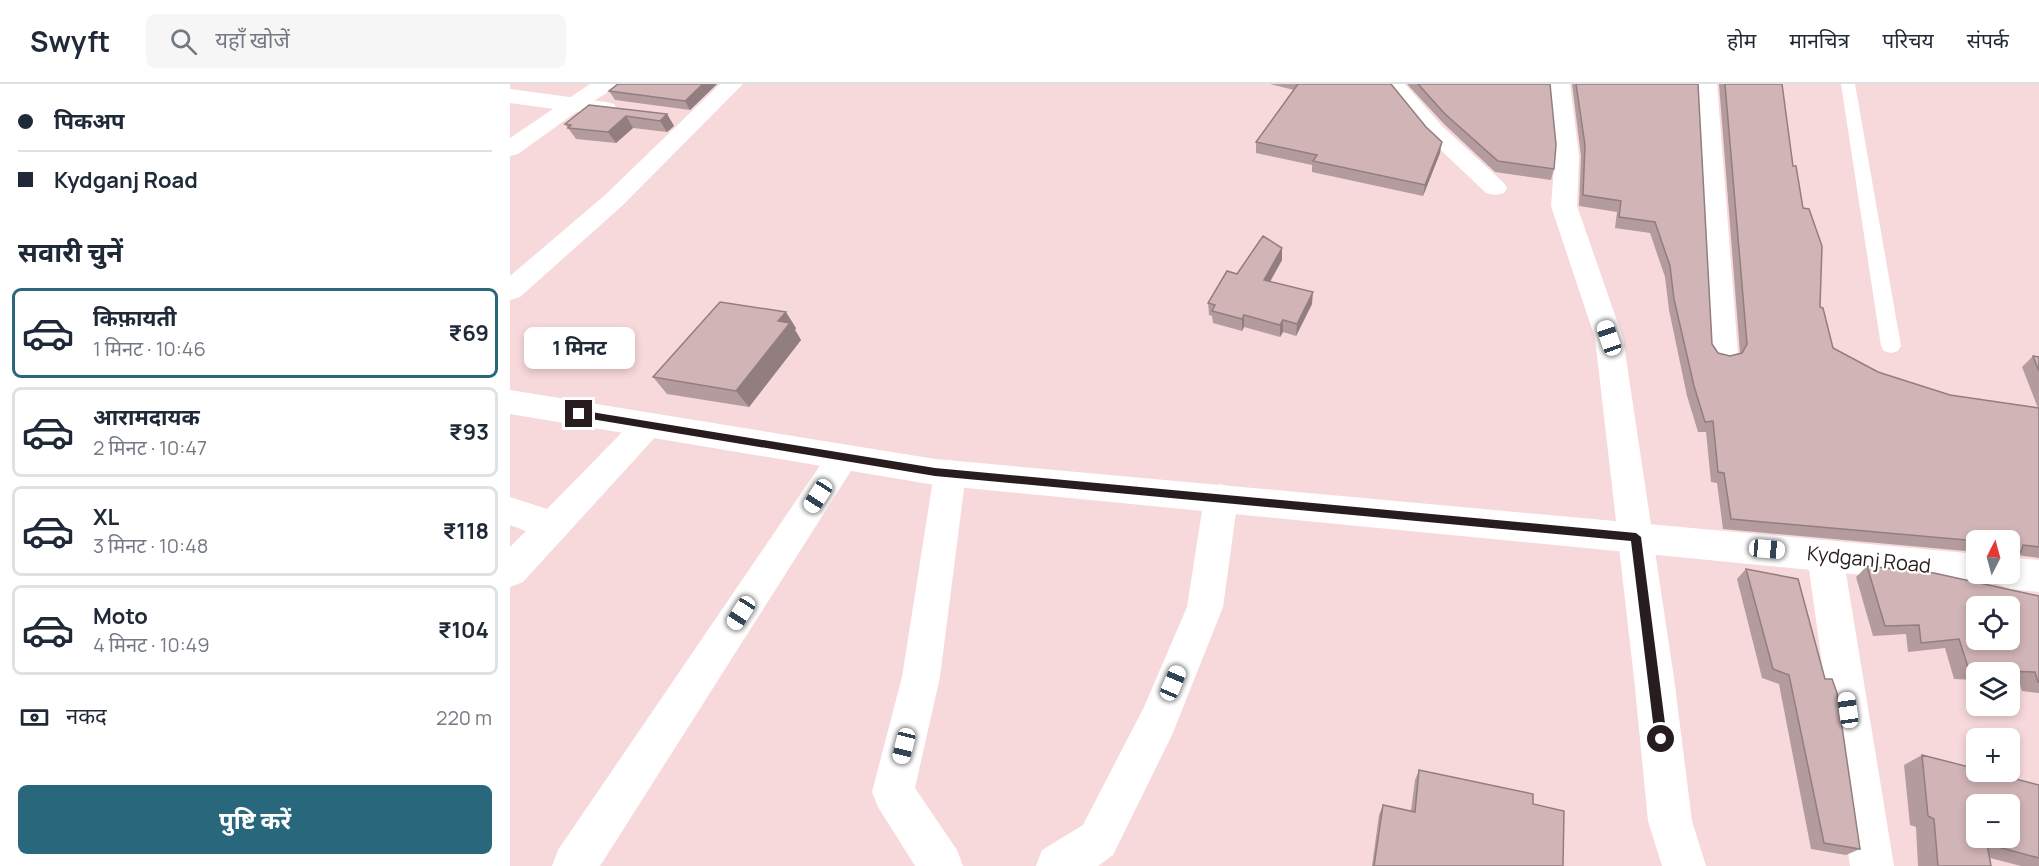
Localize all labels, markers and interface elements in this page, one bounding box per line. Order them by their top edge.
search box [146,14,566,68]
text: Swyft [30,22,110,60]
icon: search [167,25,200,58]
text: यहाँ खोजें [215,25,290,55]
text: होम [1727,26,1756,54]
text: मानचित्र [1789,26,1849,54]
text: परिचय [1882,26,1934,54]
text: संपर्क [1967,26,2009,54]
text: पिकअप [54,106,125,136]
text: Kydganj Road [54,165,198,195]
text: सवारी चुनें [18,233,123,270]
text: किफ़ायती [93,303,177,333]
icon: car [21,306,75,360]
text: ₹69 [449,318,489,348]
car [1595,318,1623,358]
callout: 1 मिनट [524,327,634,369]
text: 1 मिनट [552,334,607,361]
text: 1 मिनट · 10:46 [93,335,206,362]
route end [565,400,592,427]
text: आरामदायक [93,402,200,432]
icon: car [21,405,75,459]
text: ₹93 [449,417,489,447]
text: 2 मिनट · 10:47 [93,434,207,461]
car [801,476,835,516]
text: XL [93,502,119,532]
icon: car [21,504,75,558]
text: ₹118 [443,516,489,546]
north arrow [1966,530,2020,584]
map controls [1966,530,2020,848]
text: 3 मिनट · 10:48 [93,532,208,559]
car [1748,538,1786,560]
street label: Kydganj Road [1806,539,1932,579]
car [724,593,758,633]
button: locate [1966,596,2020,650]
text: Moto [93,601,148,631]
icon: car [21,603,75,657]
text: ₹104 [438,615,489,645]
text: 4 मिनट · 10:49 [93,631,210,658]
button: layers [1966,662,2020,716]
car [1158,663,1188,703]
car [1837,691,1859,729]
icon: cash [18,701,51,734]
text: नकद [66,701,107,731]
text: 220 m [436,704,492,731]
route start [1647,725,1674,752]
car [891,726,917,766]
button: + [1966,728,2020,782]
button: पुष्टि करें [18,785,492,854]
button: − [1966,794,2020,848]

